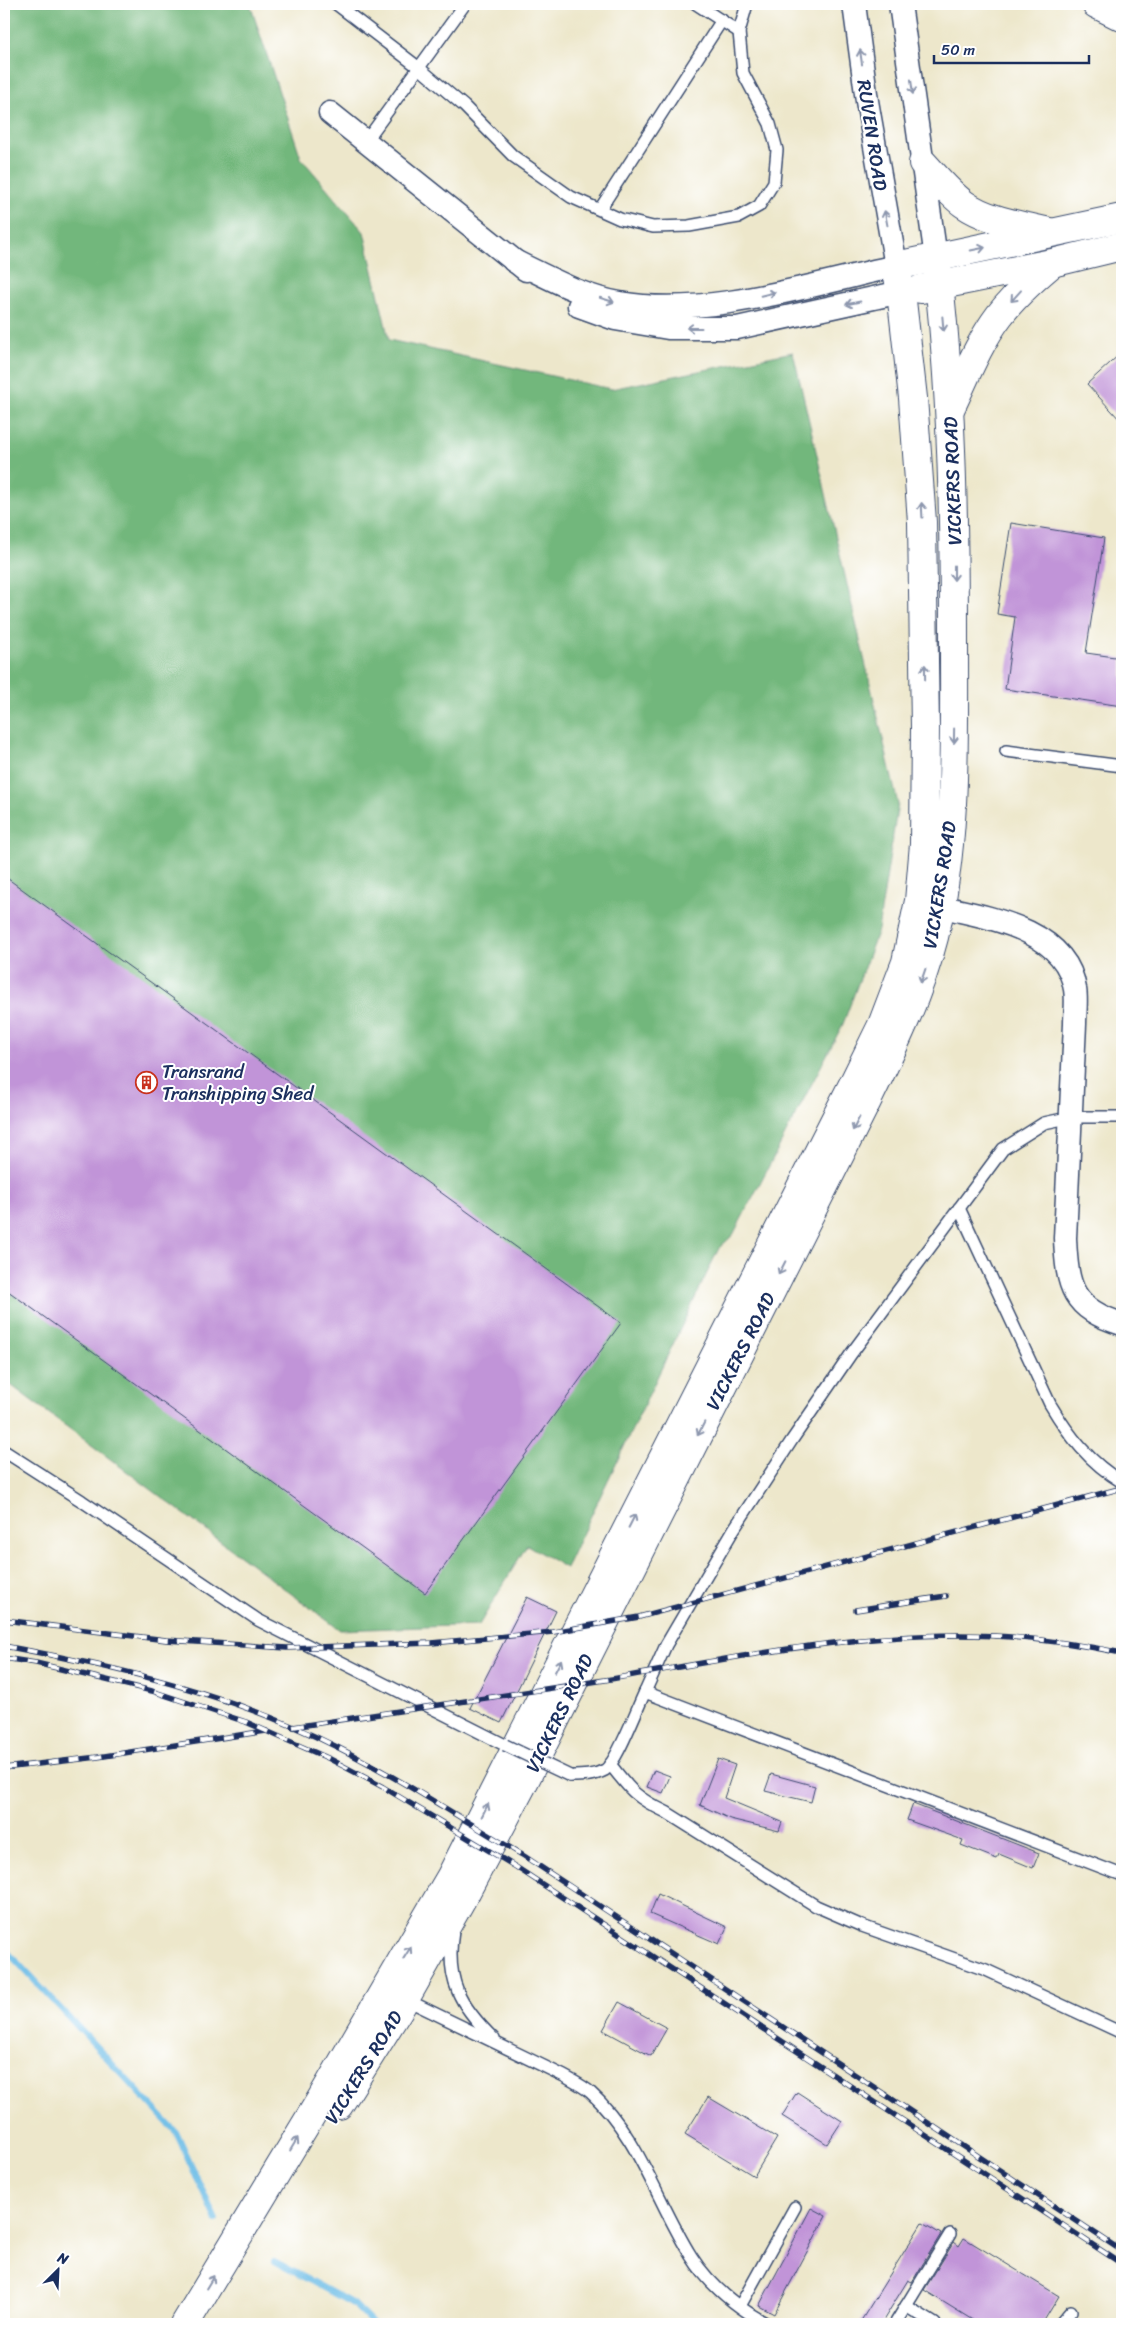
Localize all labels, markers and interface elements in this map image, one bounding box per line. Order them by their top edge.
scale bar [934,32,1088,64]
text: 50 m [941,37,976,63]
one-way arrow [855,50,865,66]
street label: RUVEN ROAD [847,77,898,194]
one-way arrow [907,78,917,94]
one-way arrow [881,210,890,226]
one-way arrow [969,244,985,254]
one-way arrow [760,289,776,298]
one-way arrow [1011,289,1022,302]
one-way arrow [599,295,615,305]
one-way arrow [846,299,862,308]
one-way arrow [938,316,947,332]
one-way arrow [686,323,702,333]
street label: VICKERS ROAD [934,416,971,546]
one-way arrow [917,502,926,518]
one-way arrow [949,565,959,581]
one-way arrow [920,664,930,680]
one-way arrow [949,728,958,744]
street label: VICKERS ROAD [913,818,966,951]
one-way arrow [918,967,927,983]
place label: Transrand Transhipping Shed [162,1055,315,1110]
building icon: Transrand Transhipping Shed [134,1070,158,1094]
one-way arrow [851,1116,860,1131]
one-way arrow [777,1261,787,1276]
street label: VICKERS ROAD [697,1286,785,1416]
one-way arrow [696,1421,705,1436]
one-way arrow [627,1513,637,1528]
street label: VICKERS ROAD [516,1648,603,1778]
one-way arrow [553,1658,563,1673]
one-way arrow [480,1803,490,1818]
one-way arrow [403,1947,413,1961]
street label: VICKERS ROAD [315,2003,412,2131]
one-way arrow [289,2137,299,2151]
text: N [53,2245,73,2272]
north arrow [32,2246,82,2296]
one-way arrow [205,2276,215,2290]

